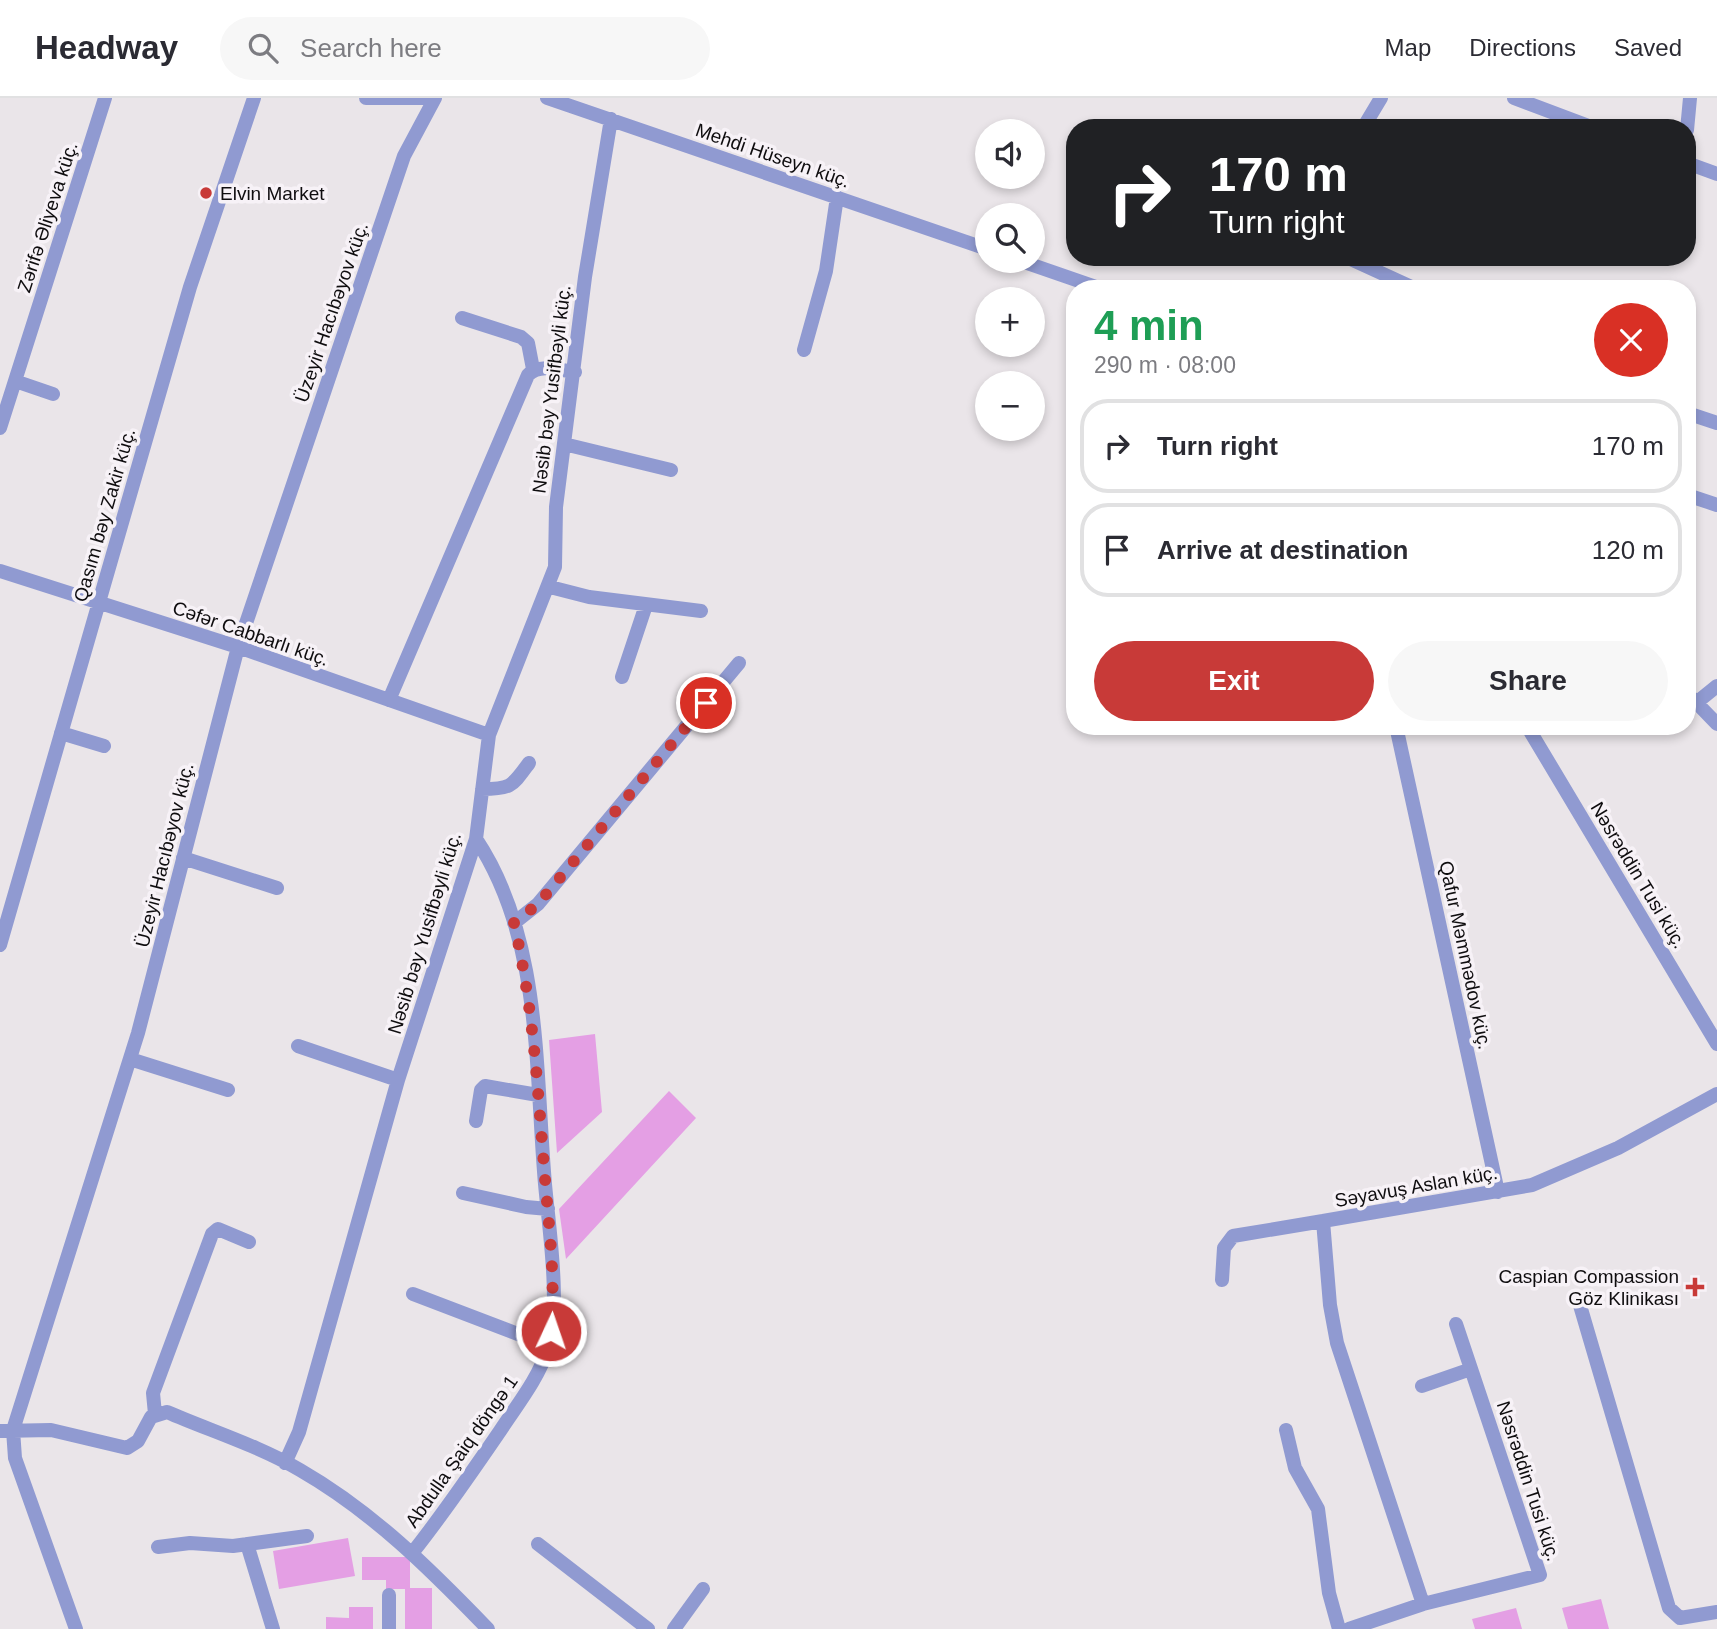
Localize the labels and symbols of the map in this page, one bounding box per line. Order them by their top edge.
street label: Mehdi Hüseyn küç. [693,119,853,192]
street label: Zərifə Əliyeva küç. [13,139,82,295]
place label: Elvin Market [220,183,325,204]
marker: Elvin Market [198,185,214,201]
street label: Üzeyir Hacıbəyov küç. [291,219,372,405]
street label: Nəsib bəy Yusifbəyli küç. [528,284,575,494]
street label: Qasım bəy Zakir küç. [70,426,139,604]
street label: Cəfər Cabbarlı küç. [170,597,332,670]
pin [676,673,736,733]
street label: Üzeyir Hacıbəyov küç. [131,761,198,949]
street label: Nəsrəddin Tusi küç. [1587,798,1691,952]
street label: Nəsib bəy Yusifbəyli küç. [384,830,465,1037]
street label: Qafur Məmmədov küç. [1435,859,1496,1051]
street label: Səyavuş Aslan küç. [1333,1162,1499,1211]
place label: Caspian Compassion Göz Klinikası [1498,1266,1679,1309]
marker: Caspian Compassion Göz Klinikası [1685,1277,1705,1297]
position arrow [514,1294,588,1368]
street label: Abdulla Şaiq döngə 1 [401,1371,522,1531]
street label: Nəsrəddin Tusi küç. [1493,1399,1564,1564]

